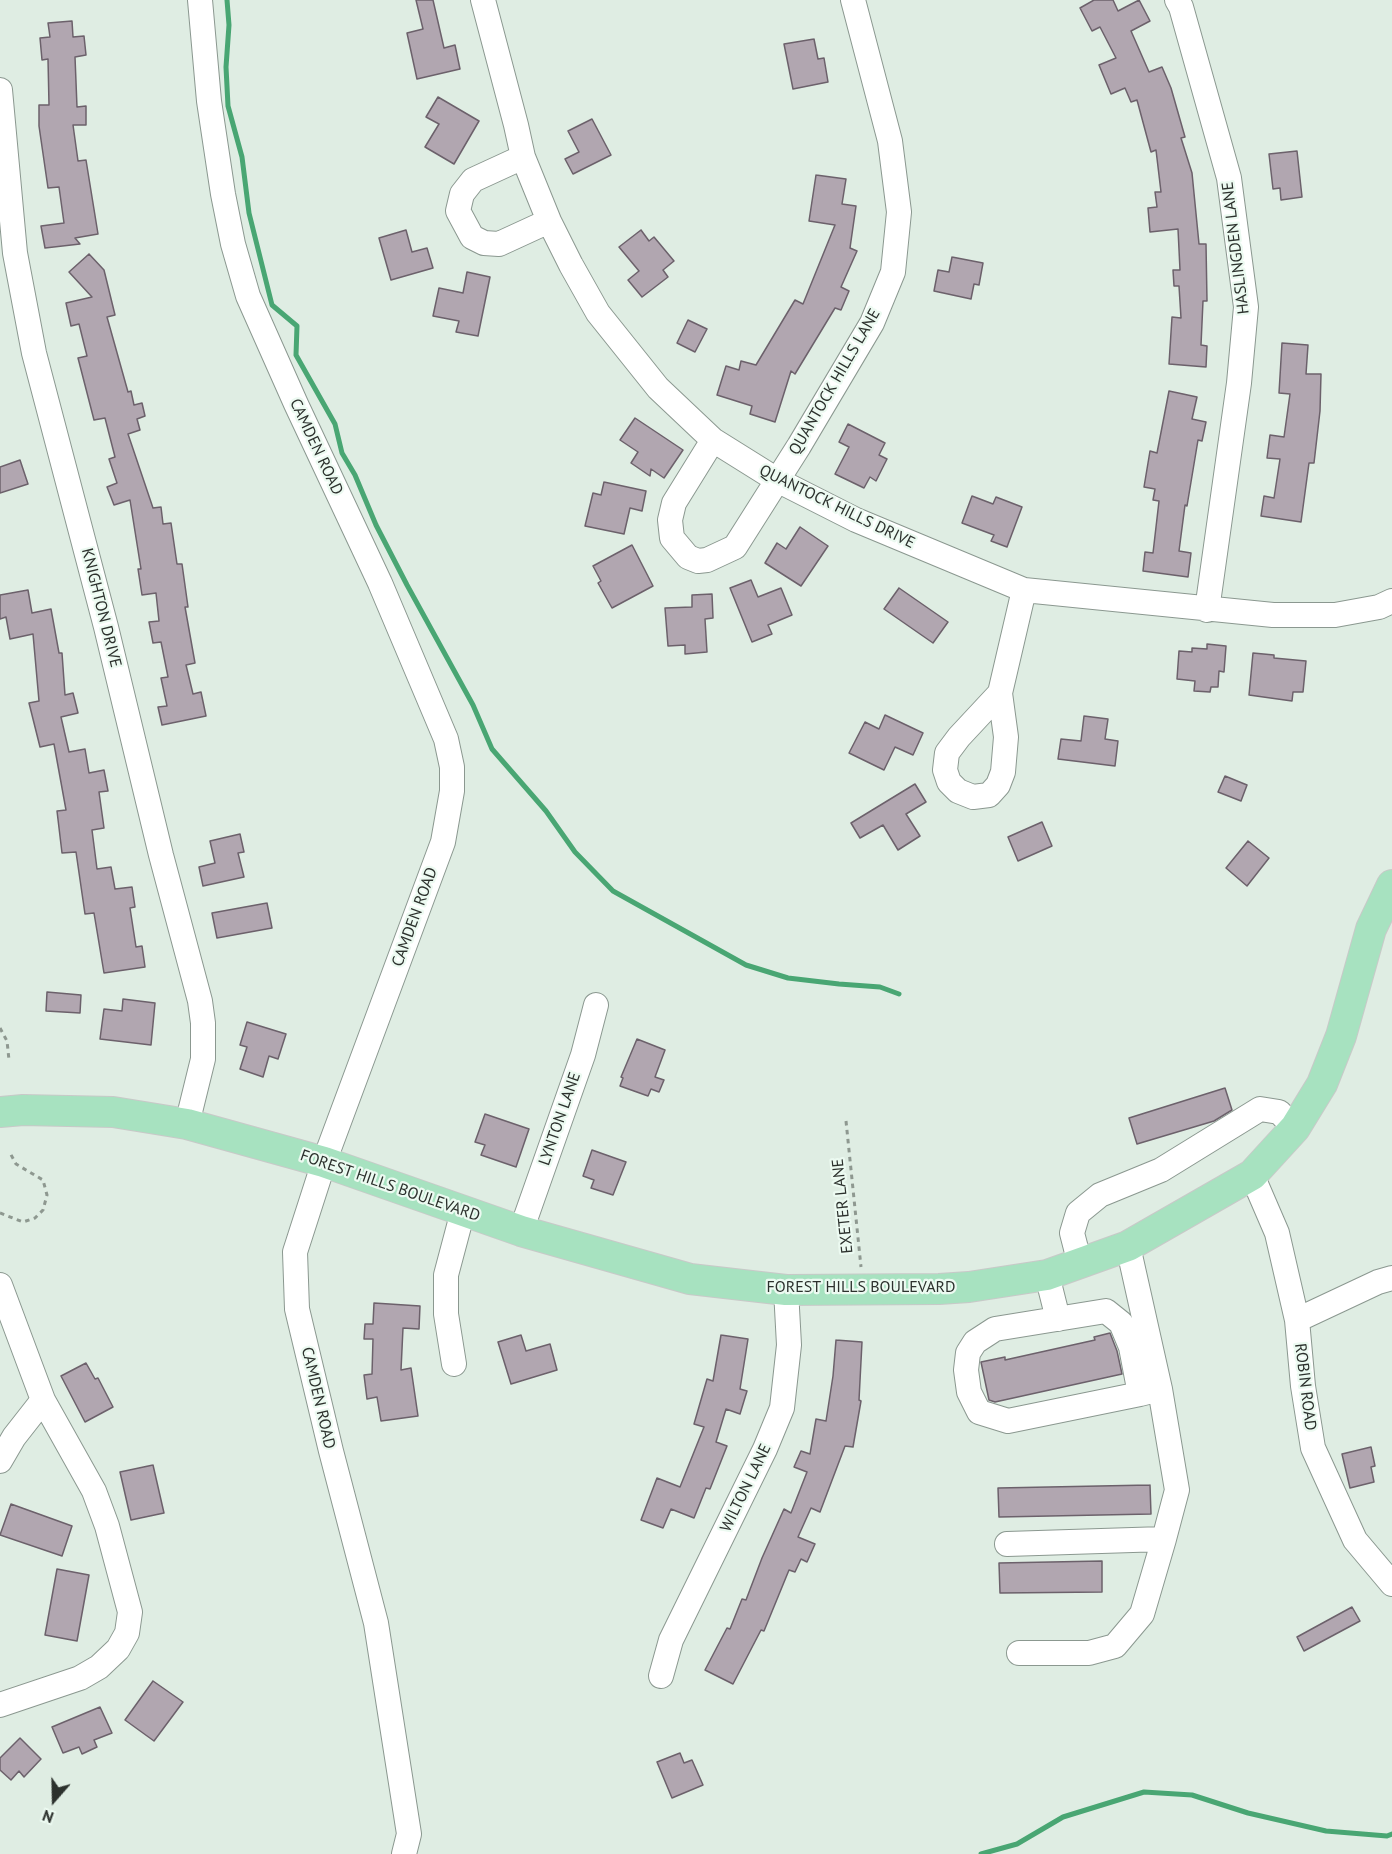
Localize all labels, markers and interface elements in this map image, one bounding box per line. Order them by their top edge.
street label: HASLINGDEN LANE [1218,181,1254,315]
street label: QUANTOCK HILLS LANE [785,306,885,458]
street label: CAMDEN ROAD [285,396,347,498]
street label: QUANTOCK HILLS DRIVE [756,461,918,553]
street label: KNIGHTON DRIVE [77,546,125,670]
street label: CAMDEN ROAD [388,865,442,969]
street label: LYNTON LANE [535,1070,585,1168]
street label: FOREST HILLS BOULEVARD [298,1146,482,1226]
street label: EXETER LANE [828,1158,858,1254]
street label: FOREST HILLS BOULEVARD [767,1277,955,1297]
street label: ROBIN ROAD [1290,1342,1320,1432]
street label: CAMDEN ROAD [297,1345,339,1451]
street label: WILTON LANE [716,1441,776,1535]
north arrow [24,1770,84,1830]
text: N [39,1806,56,1828]

